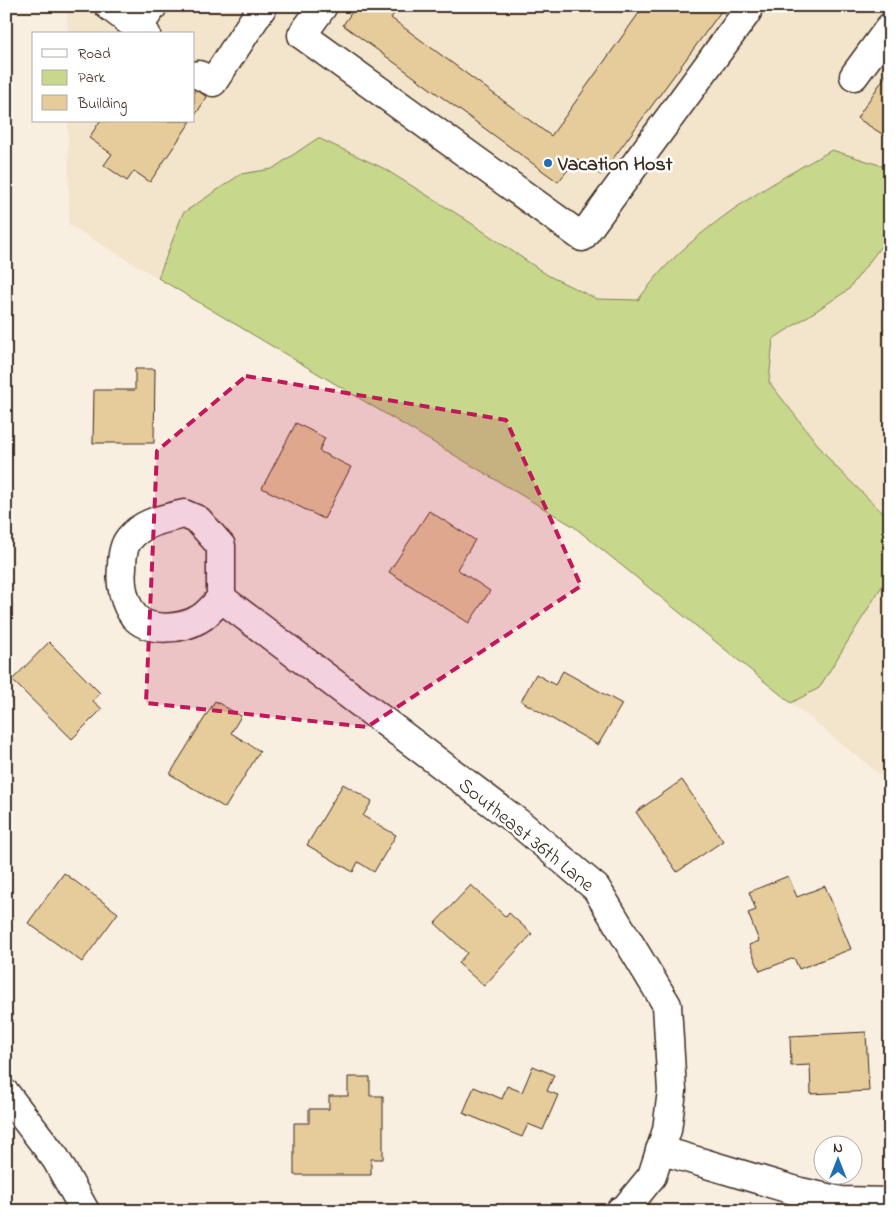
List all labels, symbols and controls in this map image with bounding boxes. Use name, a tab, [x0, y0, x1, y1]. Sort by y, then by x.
legend	[32, 32, 195, 122]
text: Road	[78, 43, 111, 65]
text: Park	[78, 67, 106, 89]
text: Building	[77, 93, 127, 116]
place label: Vacation Host	[557, 151, 673, 180]
marker: Vacation Host	[542, 157, 554, 169]
street label: Southeast 36th Lane	[451, 772, 600, 900]
north arrow	[814, 1134, 864, 1184]
text: N	[833, 1138, 843, 1159]

